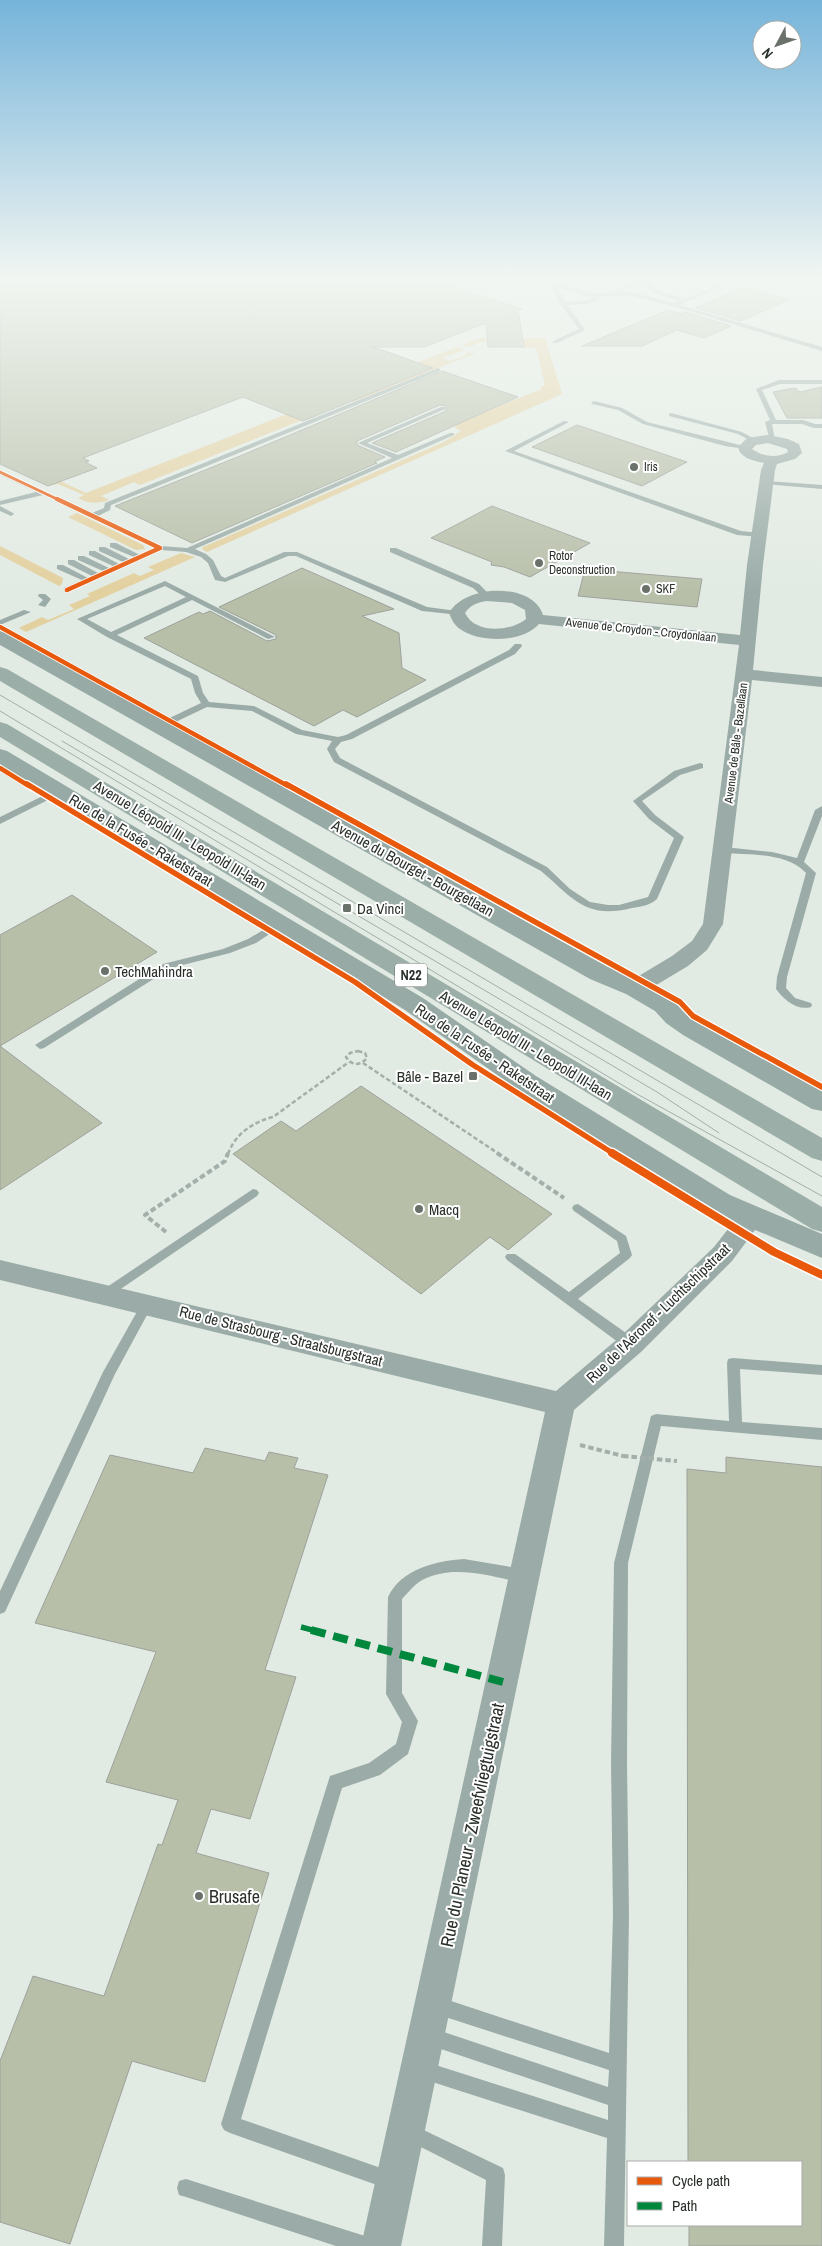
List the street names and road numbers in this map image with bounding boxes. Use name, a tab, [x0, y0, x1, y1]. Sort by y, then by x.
street label: Avenue de Croydon - Croydonlaan	[564, 614, 717, 646]
street label: Avenue de Bâle - Bazellaan	[721, 682, 751, 805]
street label: Avenue Léopold III - Leopold III-laan	[89, 774, 270, 895]
street label: Rue de la Fusée - Raketstraat	[65, 789, 217, 892]
street label: Avenue du Bourget - Bourgetlaan	[327, 814, 498, 921]
road number: N22	[395, 964, 427, 986]
street label: Avenue Léopold III - Leopold III-laan	[435, 984, 616, 1105]
street label: Rue de la Fusée - Raketstraat	[411, 998, 559, 1108]
street label: Rue de l'Aéronef - Luchtschipstraat	[581, 1238, 735, 1387]
street label: Rue de Strasbourg - Straatsburgstraat	[177, 1301, 385, 1372]
street label: Rue du Planeur - Zweefvliegtuigstraat	[434, 1701, 510, 1949]

